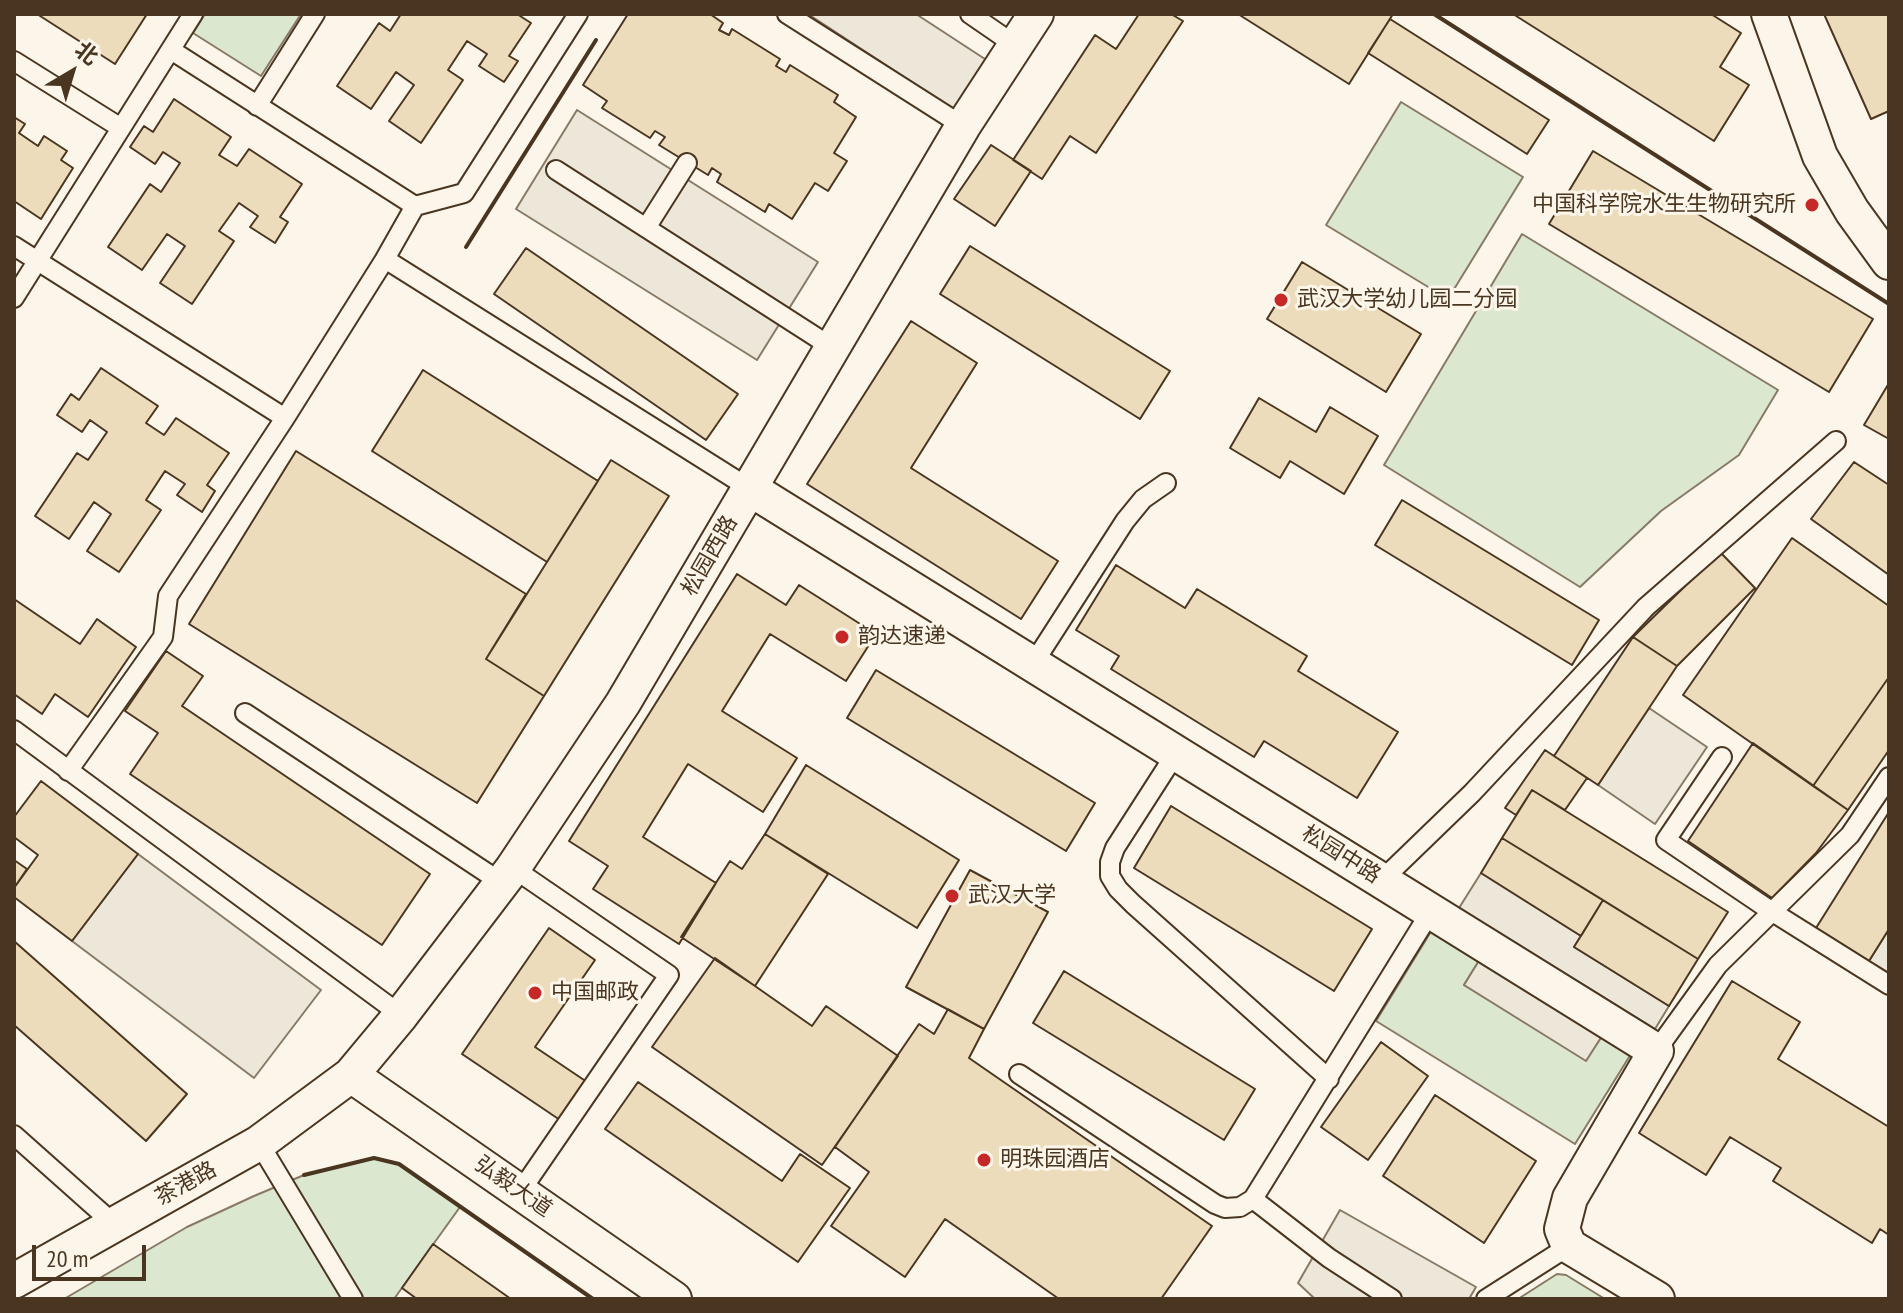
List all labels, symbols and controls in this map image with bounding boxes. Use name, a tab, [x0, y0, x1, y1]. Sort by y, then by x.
north arrow	[32, 32, 112, 112]
text: 北	[69, 35, 104, 71]
place label: 中国科学院水生生物研究所	[1532, 192, 1796, 218]
marker: 中国科学院水生生物研究所	[1803, 196, 1821, 214]
place label: 武汉大学幼儿园二分园	[1297, 287, 1517, 313]
marker: 武汉大学幼儿园二分园	[1272, 291, 1290, 309]
street label: 松园西路	[677, 511, 743, 601]
place label: 韵达速递	[858, 624, 946, 650]
marker: 韵达速递	[833, 628, 851, 646]
street label: 松园中路	[1297, 820, 1385, 890]
place label: 武汉大学	[968, 883, 1056, 909]
marker: 武汉大学	[943, 887, 961, 905]
place label: 中国邮政	[551, 980, 639, 1006]
marker: 中国邮政	[526, 984, 544, 1002]
place label: 明珠园酒店	[1000, 1147, 1110, 1173]
street label: 弘毅大道	[469, 1151, 557, 1223]
marker: 明珠园酒店	[975, 1151, 993, 1169]
street label: 茶港路	[151, 1156, 221, 1212]
scale bar	[36, 1229, 150, 1279]
text: 20 m	[46, 1243, 88, 1274]

